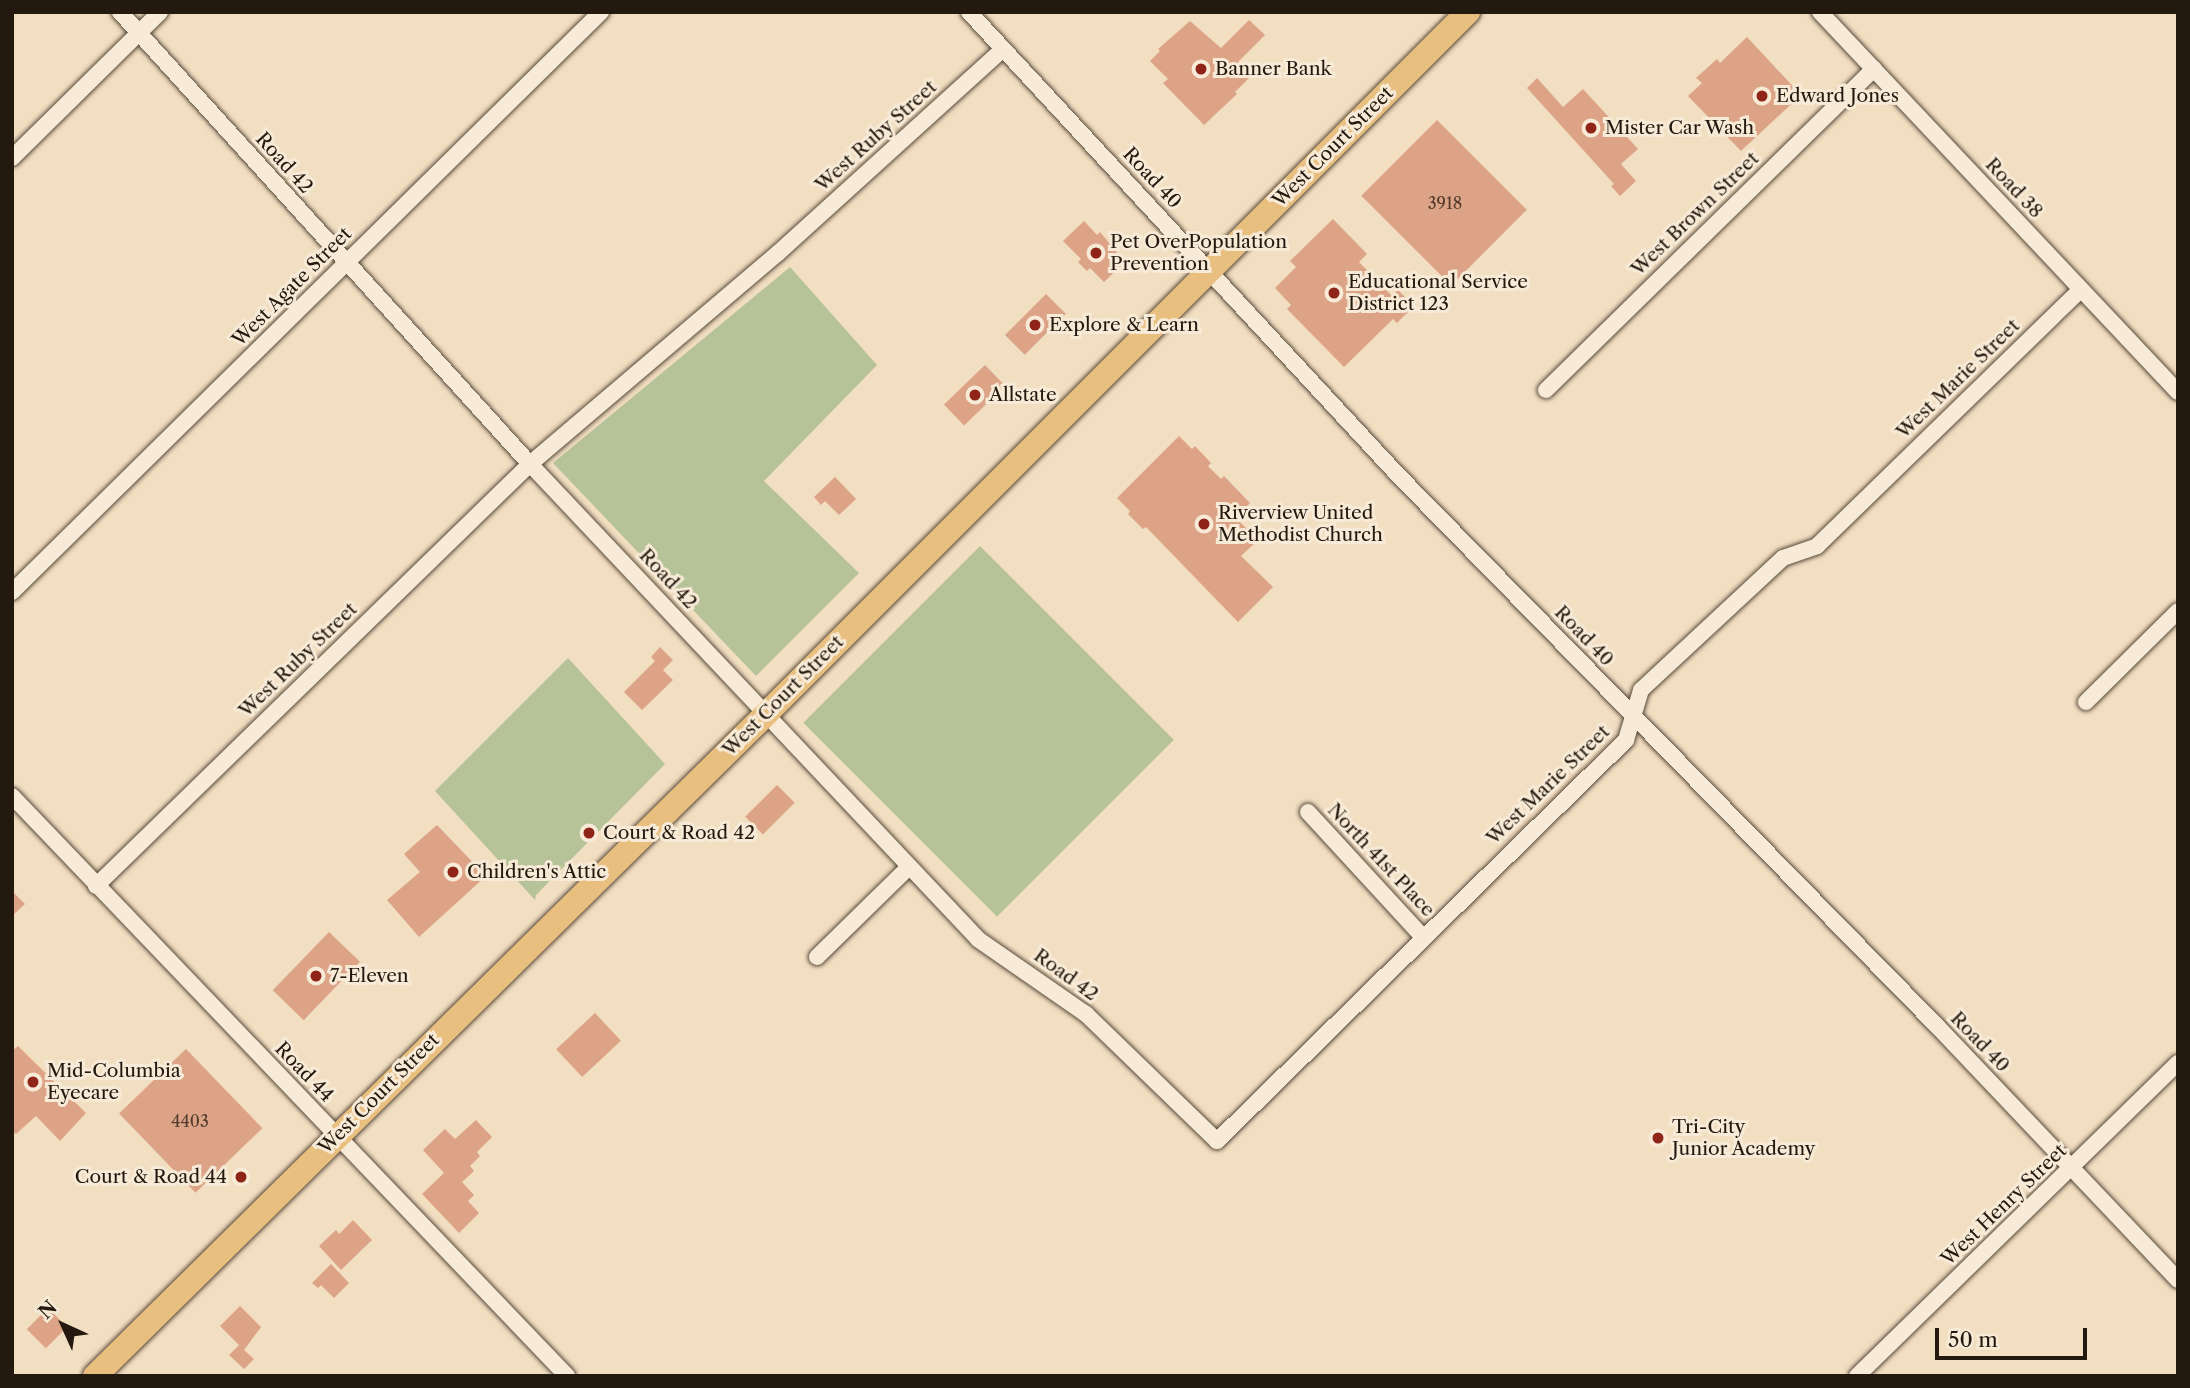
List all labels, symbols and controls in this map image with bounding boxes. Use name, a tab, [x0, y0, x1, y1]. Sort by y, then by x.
place label: Banner Bank	[1215, 58, 1332, 80]
marker: Banner Bank	[1193, 61, 1209, 77]
street label: West Ruby Street	[810, 75, 942, 197]
street label: West Court Street	[1268, 82, 1398, 212]
place label: Edward Jones	[1776, 85, 1899, 107]
marker: Edward Jones	[1754, 88, 1770, 104]
place label: Mister Car Wash	[1605, 117, 1756, 139]
marker: Mister Car Wash	[1583, 120, 1599, 136]
street label: Road 42	[251, 128, 317, 198]
street label: Road 40	[1118, 143, 1186, 213]
street label: West Brown Street	[1627, 147, 1763, 281]
street label: Road 38	[1981, 153, 2047, 223]
house number: 3918	[1428, 193, 1462, 213]
street label: West Agate Street	[227, 222, 357, 352]
place label: Pet OverPopulation Prevention	[1110, 231, 1287, 275]
marker: Pet OverPopulation Prevention	[1088, 245, 1104, 261]
place label: Educational Service District 123	[1348, 271, 1528, 315]
marker: Educational Service District 123	[1326, 285, 1342, 301]
place label: Explore & Learn	[1049, 314, 1199, 336]
street label: West Marie Street	[1892, 314, 2024, 444]
marker: Explore & Learn	[1027, 317, 1043, 333]
place label: Allstate	[989, 384, 1057, 406]
marker: Allstate	[967, 387, 983, 403]
place label: Riverview United Methodist Church	[1218, 502, 1383, 546]
marker: Riverview United Methodist Church	[1196, 516, 1212, 532]
street label: Road 42	[634, 544, 702, 614]
street label: West Ruby Street	[234, 598, 362, 722]
street label: Road 40	[1550, 601, 1618, 671]
street label: West Court Street	[718, 631, 848, 761]
street label: West Marie Street	[1482, 720, 1614, 850]
street label: North 41st Place	[1323, 799, 1439, 921]
place label: Court & Road 42	[603, 822, 755, 844]
marker: Court & Road 42	[581, 825, 597, 841]
place label: Children's Attic	[467, 861, 607, 883]
marker: Children's Attic	[445, 864, 461, 880]
street label: Road 42	[1029, 944, 1103, 1006]
place label: 7-Eleven	[330, 965, 409, 987]
marker: 7-Eleven	[308, 968, 324, 984]
street label: Road 40	[1946, 1007, 2014, 1077]
street label: West Court Street	[314, 1029, 444, 1159]
street label: Road 44	[270, 1037, 338, 1107]
place label: Mid-Columbia Eyecare	[47, 1060, 181, 1104]
marker: Mid-Columbia Eyecare	[25, 1074, 41, 1090]
house number: 4403	[171, 1111, 209, 1131]
place label: Tri-City Junior Academy	[1672, 1116, 1816, 1160]
marker: Tri-City Junior Academy	[1650, 1130, 1666, 1146]
street label: West Henry Street	[1937, 1139, 2071, 1271]
place label: Court & Road 44	[75, 1166, 227, 1188]
marker: Court & Road 44	[233, 1169, 249, 1185]
north arrow	[28, 1290, 98, 1360]
text: N	[34, 1296, 62, 1324]
scale bar	[1938, 1314, 2090, 1358]
text: 50 m	[1948, 1327, 1998, 1352]

